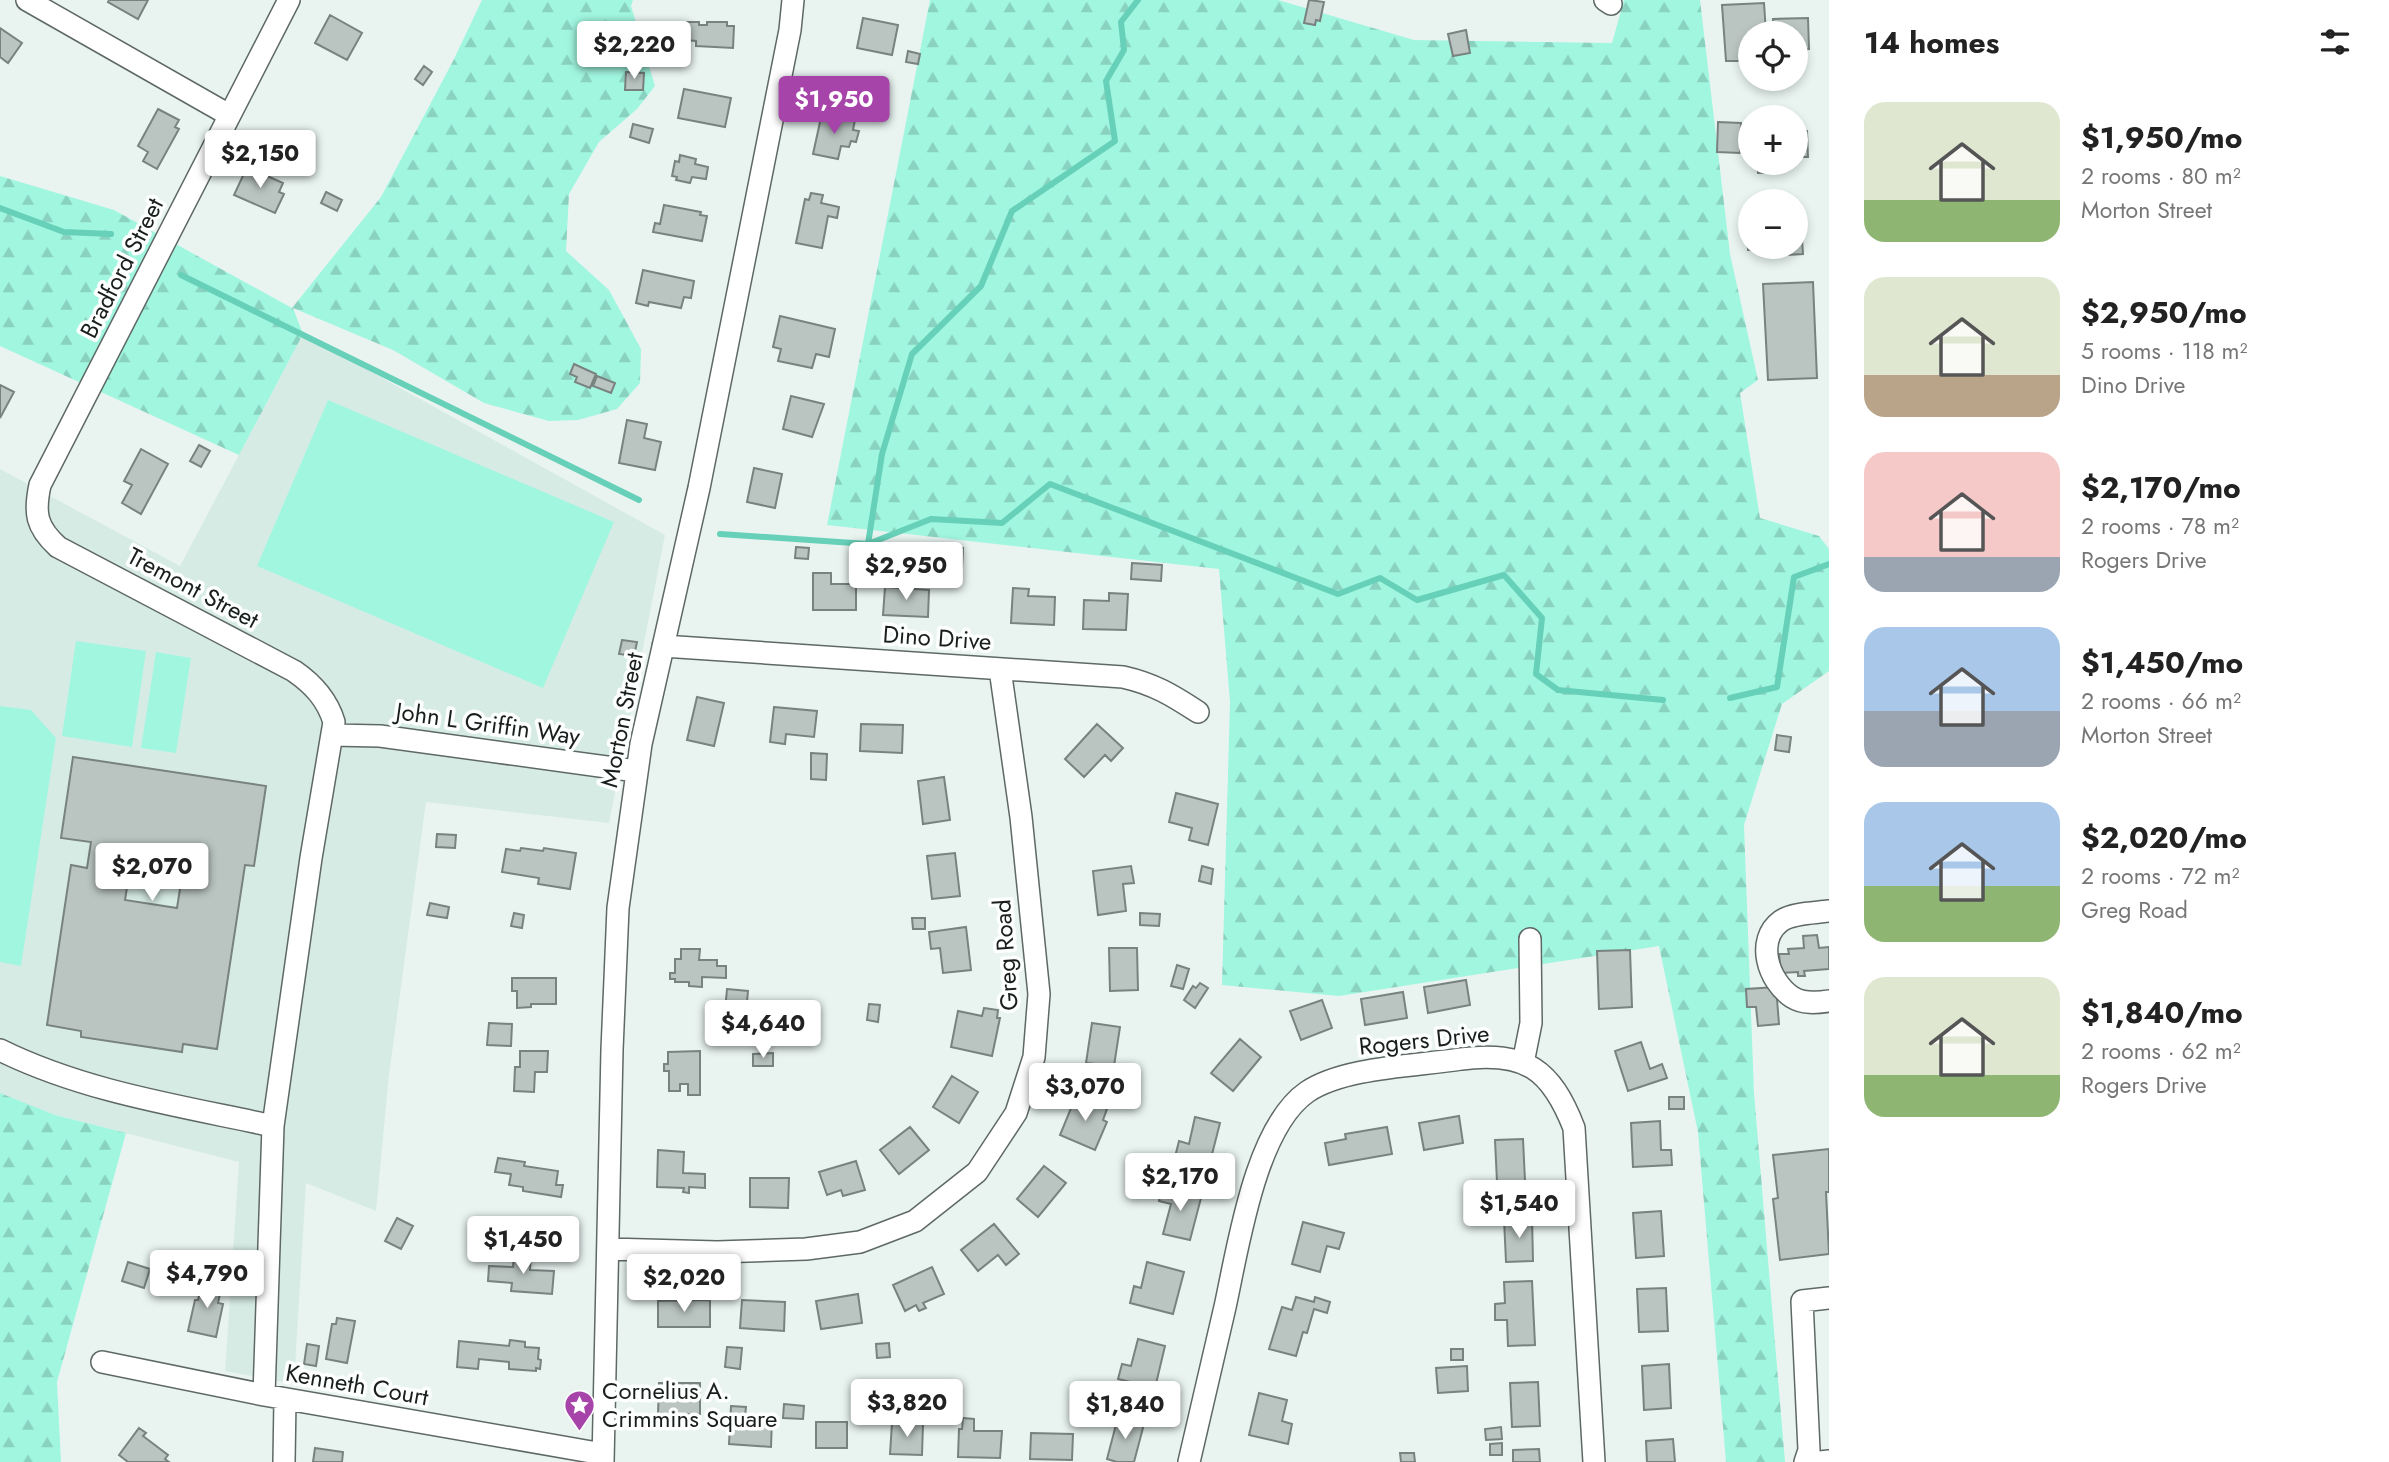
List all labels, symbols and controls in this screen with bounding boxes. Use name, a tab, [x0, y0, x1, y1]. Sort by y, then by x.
map controls	[1738, 21, 1808, 259]
button: locate	[1738, 21, 1808, 91]
text: 14 homes	[1864, 21, 1999, 64]
pin: $2,220	[577, 22, 691, 81]
icon: filters	[2316, 23, 2354, 61]
text: $2,220	[593, 27, 675, 61]
pin: $1,950	[777, 76, 891, 136]
text: $1,950	[795, 82, 873, 116]
button: +	[1738, 105, 1808, 175]
text: $1,950/mo	[2081, 116, 2242, 159]
pin: $2,150	[203, 130, 317, 190]
icon: home	[1920, 130, 2004, 214]
text: $2,150	[221, 136, 299, 170]
text: 2 rooms · 80 m²	[2081, 159, 2241, 193]
button: −	[1738, 189, 1808, 259]
street label: Bradford Street	[71, 191, 172, 344]
text: Morton Street	[2081, 193, 2212, 227]
text: $2,950/mo	[2081, 291, 2247, 334]
icon: home	[1920, 305, 2004, 389]
text: 5 rooms · 118 m²	[2081, 334, 2248, 368]
text: Dino Drive	[2081, 368, 2185, 402]
text: $2,170/mo	[2081, 466, 2241, 509]
icon: home	[1920, 480, 2004, 564]
text: 2 rooms · 78 m²	[2081, 509, 2239, 543]
street label: Tremont Street	[121, 538, 265, 637]
pin: $2,950	[849, 542, 963, 602]
text: Rogers Drive	[2081, 543, 2207, 577]
text: $2,950	[865, 548, 947, 582]
street label: Dino Drive	[882, 616, 993, 659]
text: $1,450/mo	[2081, 641, 2243, 684]
street label: Morton Street	[591, 649, 652, 790]
icon: home	[1920, 655, 2004, 739]
text: 2 rooms · 66 m²	[2081, 684, 2241, 718]
street label: John L Griffin Way	[391, 693, 583, 754]
text: Morton Street	[2081, 718, 2212, 752]
text: $2,020/mo	[2081, 816, 2247, 859]
icon: home	[1920, 830, 2004, 914]
pin: $2,070	[95, 844, 209, 903]
text: $2,070	[111, 849, 193, 883]
text: 2 rooms · 72 m²	[2081, 859, 2240, 893]
text: Greg Road	[2081, 893, 2188, 927]
street label: Greg Road	[984, 898, 1027, 1012]
text: $1,840/mo	[2081, 991, 2243, 1034]
pin: $4,640	[706, 1000, 820, 1060]
icon: home	[1920, 1005, 2004, 1089]
text: $4,640	[721, 1006, 805, 1040]
street label: Rogers Drive	[1357, 1015, 1491, 1064]
text: 2 rooms · 62 m²	[2081, 1034, 2241, 1068]
pin: $3,070	[1028, 1064, 1142, 1123]
text: Rogers Drive	[2081, 1068, 2207, 1102]
text: $3,070	[1045, 1069, 1125, 1103]
pin: $2,170	[1123, 1154, 1237, 1213]
text: $2,170	[1141, 1159, 1219, 1193]
pin: $1,540	[1462, 1180, 1576, 1240]
text: $1,540	[1479, 1186, 1559, 1220]
pin: $1,450	[466, 1216, 580, 1276]
text: $1,450	[483, 1222, 563, 1256]
pin: $4,790	[150, 1250, 264, 1310]
pin: $2,020	[627, 1254, 741, 1314]
text: $4,790	[166, 1256, 248, 1290]
text: $2,020	[643, 1260, 725, 1294]
street label: Kenneth Court	[283, 1355, 431, 1414]
place label: Cornelius A. Crimmins Square	[602, 1373, 777, 1436]
pin: $3,820	[850, 1380, 964, 1439]
pin: $1,840	[1068, 1382, 1182, 1441]
text: $3,820	[867, 1385, 947, 1419]
text: $1,840	[1085, 1387, 1165, 1421]
place icon: Cornelius A. Crimmins Square	[562, 1388, 596, 1432]

